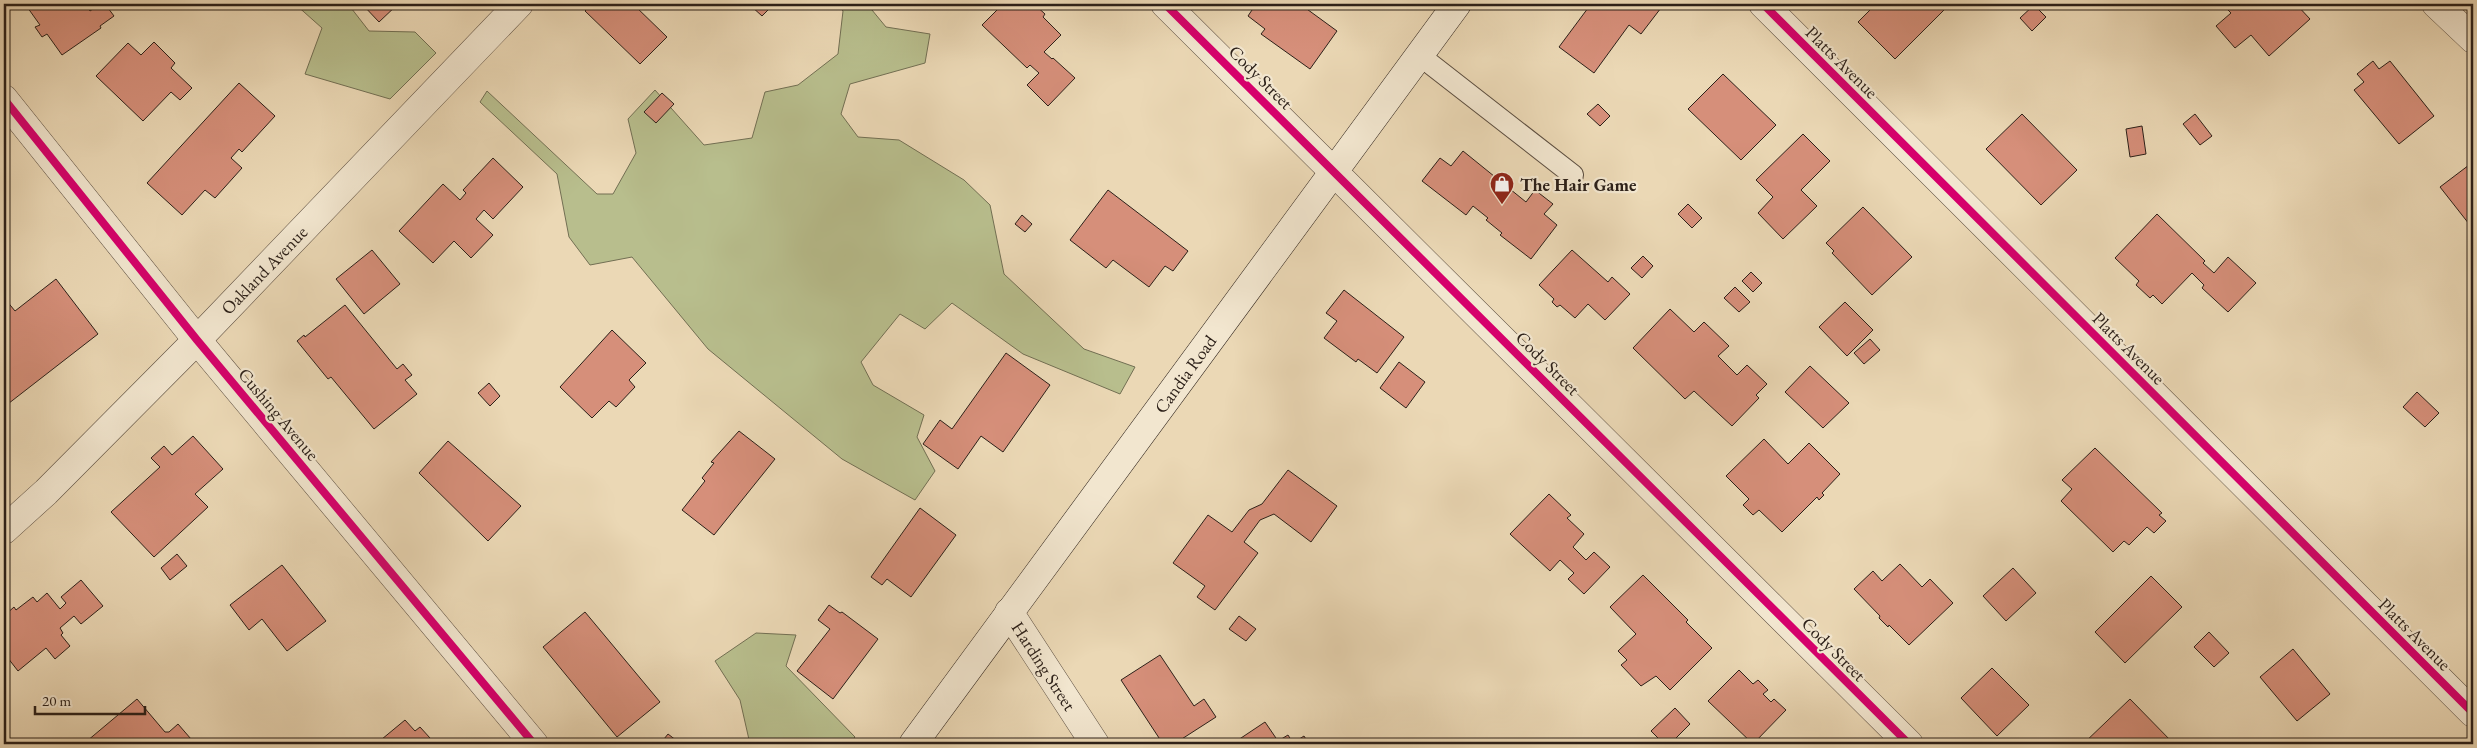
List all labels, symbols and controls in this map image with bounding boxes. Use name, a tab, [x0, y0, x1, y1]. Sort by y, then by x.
street label: Platts Avenue	[1801, 21, 1883, 103]
street label: Cody Street	[1224, 40, 1298, 114]
shop icon: The Hair Game	[1489, 171, 1515, 205]
place label: The Hair Game	[1520, 173, 1637, 196]
street label: Oakland Avenue	[216, 221, 312, 319]
street label: Platts Avenue	[2088, 307, 2170, 389]
street label: Cody Street	[1511, 326, 1585, 400]
street label: Candia Road	[1149, 330, 1222, 418]
street label: Cushing Avenue	[233, 363, 325, 465]
street label: Platts Avenue	[2374, 593, 2456, 675]
street label: Cody Street	[1797, 612, 1871, 686]
street label: Harding Street	[1007, 617, 1082, 715]
scale bar	[35, 683, 145, 715]
text: 20 m	[42, 691, 71, 710]

